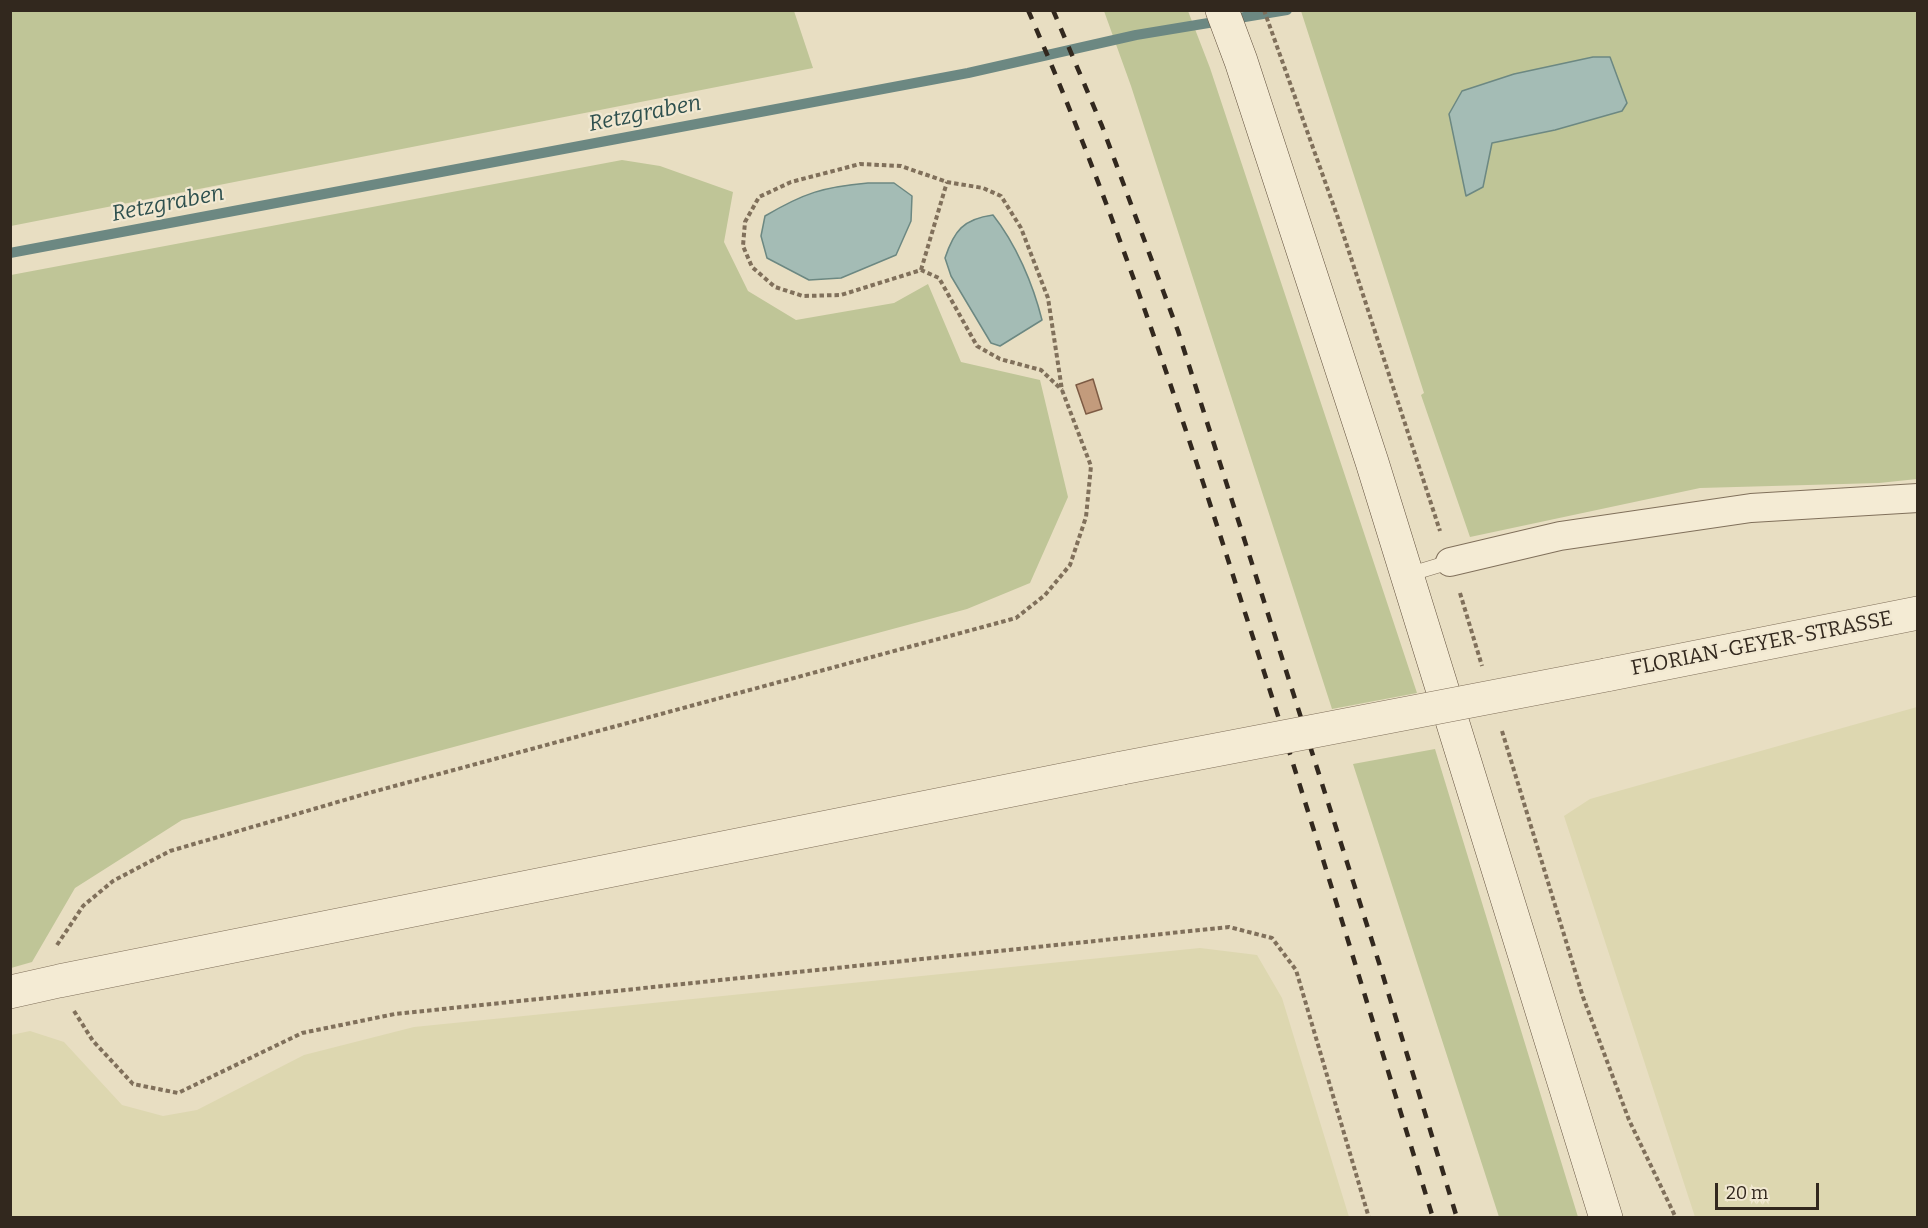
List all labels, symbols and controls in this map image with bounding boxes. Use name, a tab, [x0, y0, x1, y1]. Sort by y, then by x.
water label: Retzgraben	[587, 90, 703, 138]
water label: Retzgraben	[110, 180, 226, 228]
street label: FLORIAN-GEYER-STRASSE	[1629, 606, 1895, 682]
scale bar	[1718, 1171, 1822, 1209]
text: 20 m	[1726, 1182, 1768, 1204]

